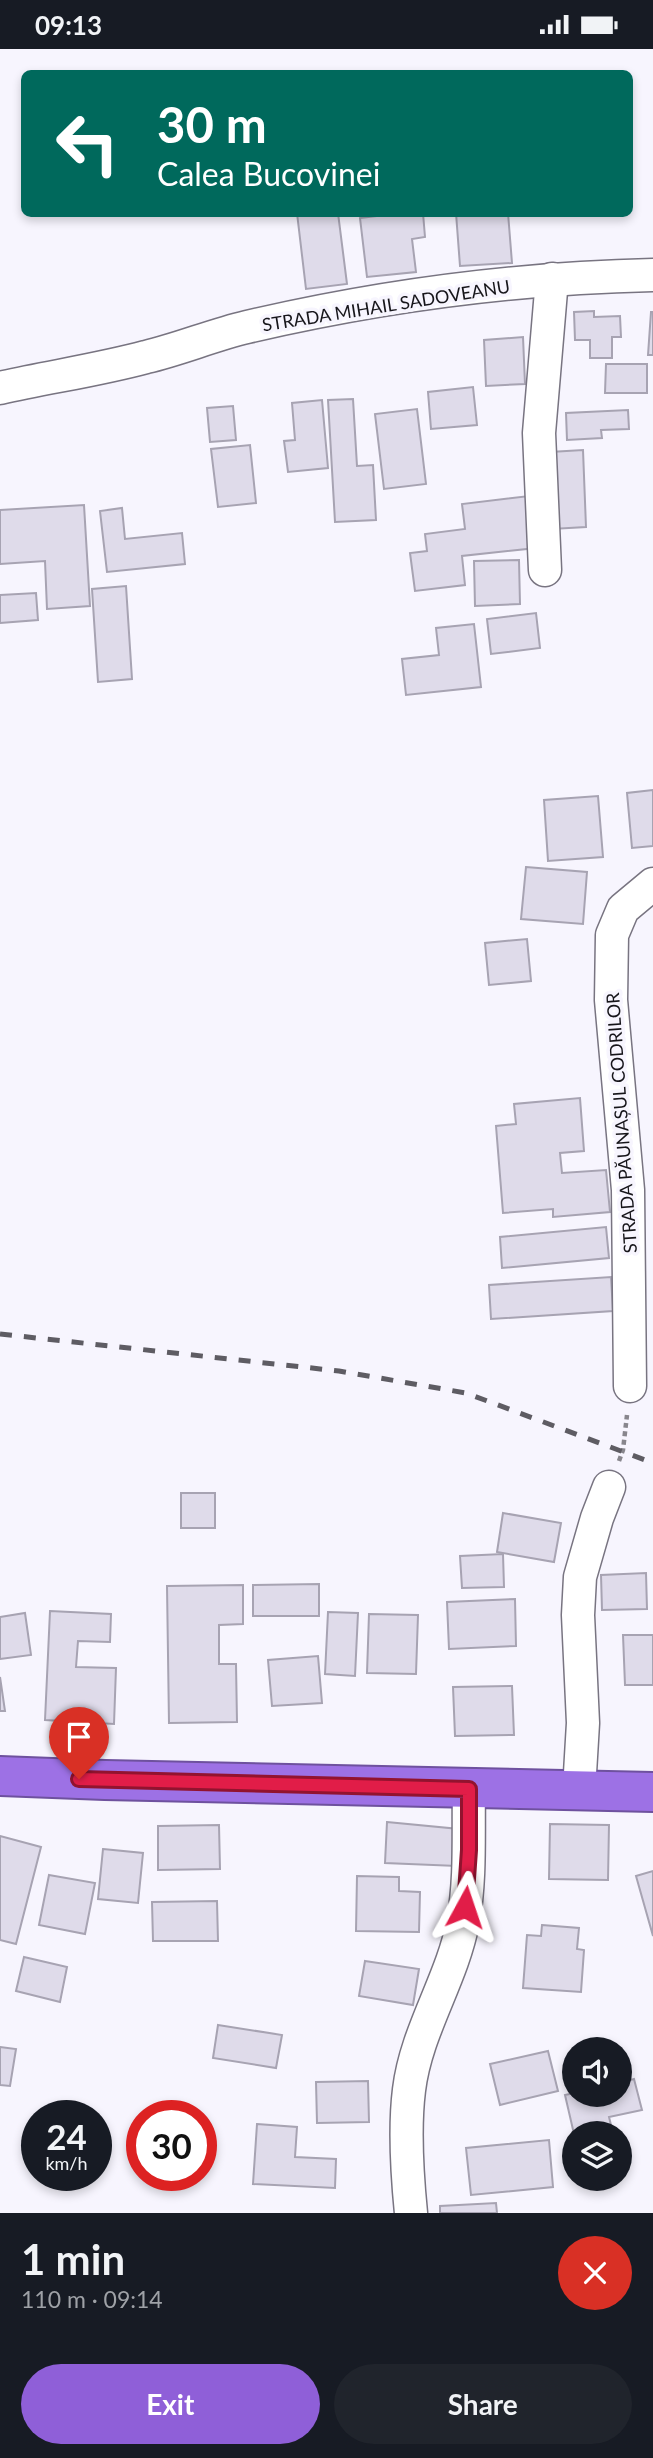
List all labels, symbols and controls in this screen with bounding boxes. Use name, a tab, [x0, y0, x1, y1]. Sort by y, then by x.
text: 09:13	[35, 9, 102, 41]
text: 30 m	[157, 95, 267, 153]
icon: left	[42, 98, 133, 189]
text: Calea Bucovinei	[157, 154, 380, 193]
street label: STRADA MIHAIL SADOVEANU	[261, 275, 511, 335]
street label: STRADA PĂUNAȘUL CODRILOR	[601, 991, 641, 1254]
pin	[49, 1707, 109, 1779]
icon: arrive	[60, 1718, 98, 1756]
position arrow	[428, 1870, 502, 1944]
map controls	[562, 2037, 632, 2191]
button: sound	[562, 2037, 632, 2107]
speed limit sign: 30	[126, 2100, 217, 2191]
text: 24	[46, 2115, 87, 2157]
button: layers	[562, 2121, 632, 2191]
text: km/h	[45, 2152, 88, 2174]
text: 1 min	[21, 2234, 125, 2284]
button: close	[558, 2236, 632, 2310]
text: 110 m · 09:14	[21, 2285, 163, 2313]
button: Exit	[21, 2364, 320, 2444]
button: Share	[334, 2364, 632, 2444]

